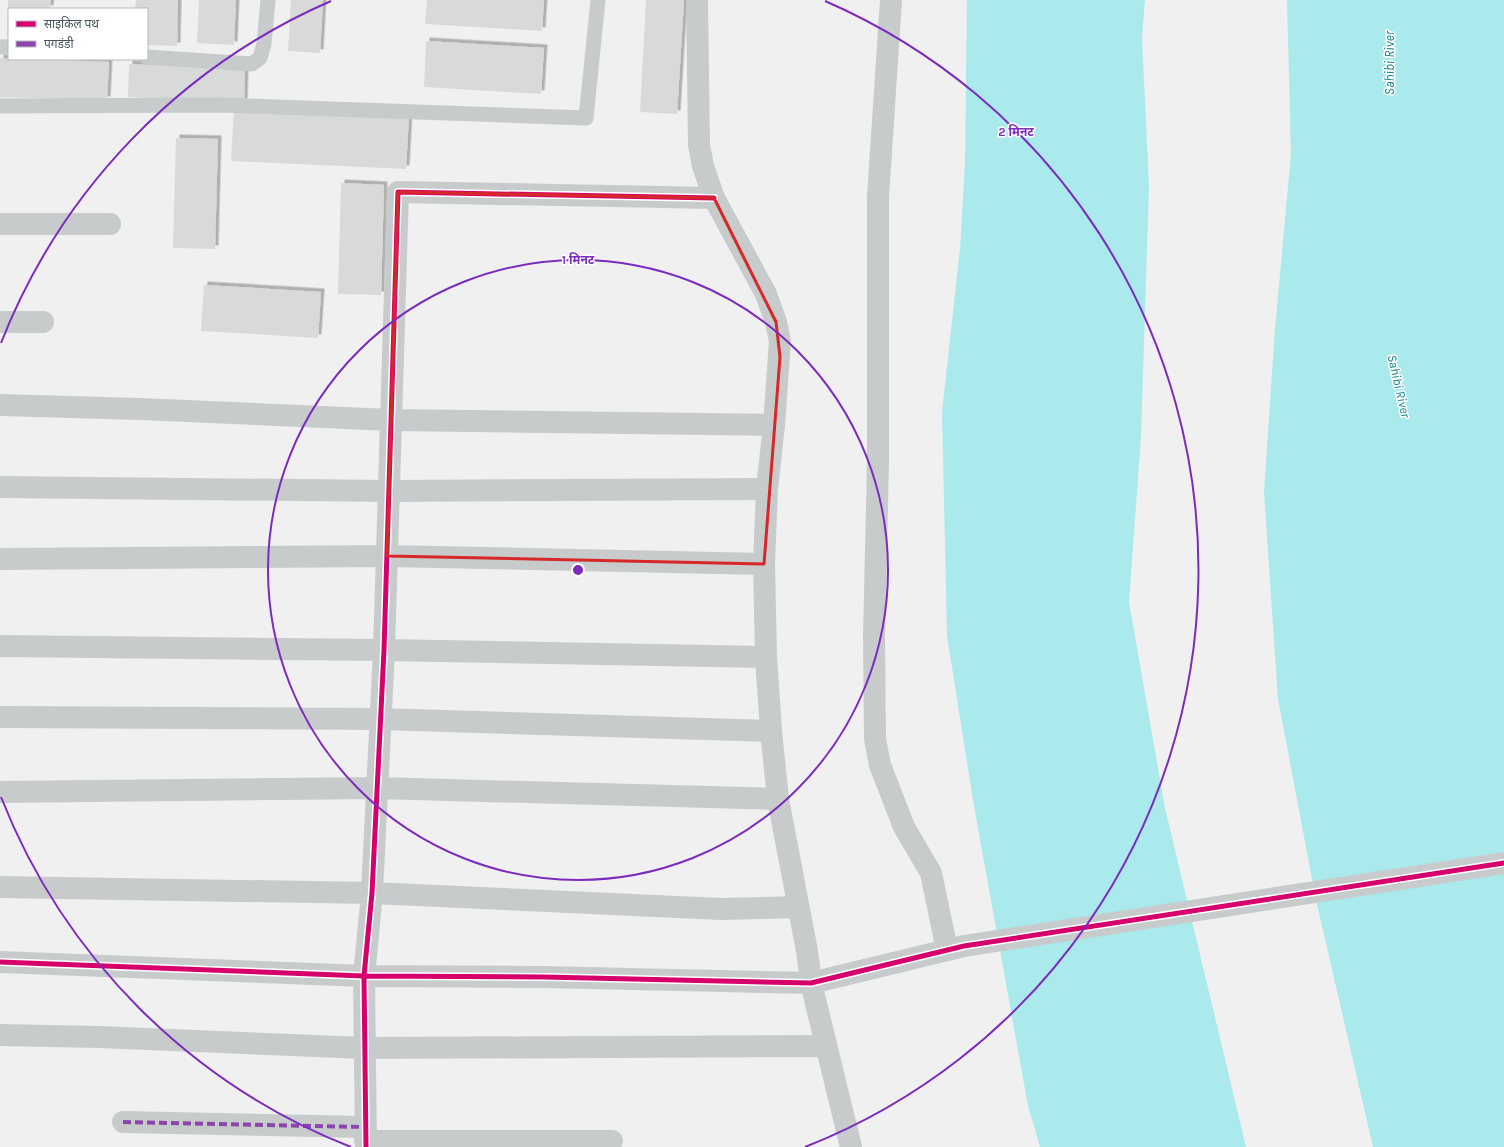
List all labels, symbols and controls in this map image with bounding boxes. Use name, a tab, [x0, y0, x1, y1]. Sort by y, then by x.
legend	[8, 8, 148, 60]
text: साइकिल पथ	[44, 16, 99, 31]
water label: Sahibi River	[1382, 30, 1397, 95]
text: पगडंडी	[44, 36, 74, 51]
text: 2 मिनट	[998, 124, 1034, 139]
text: 1 मिनट	[562, 252, 595, 267]
water label: Sahibi River	[1384, 353, 1414, 420]
centre of rings	[571, 563, 585, 577]

